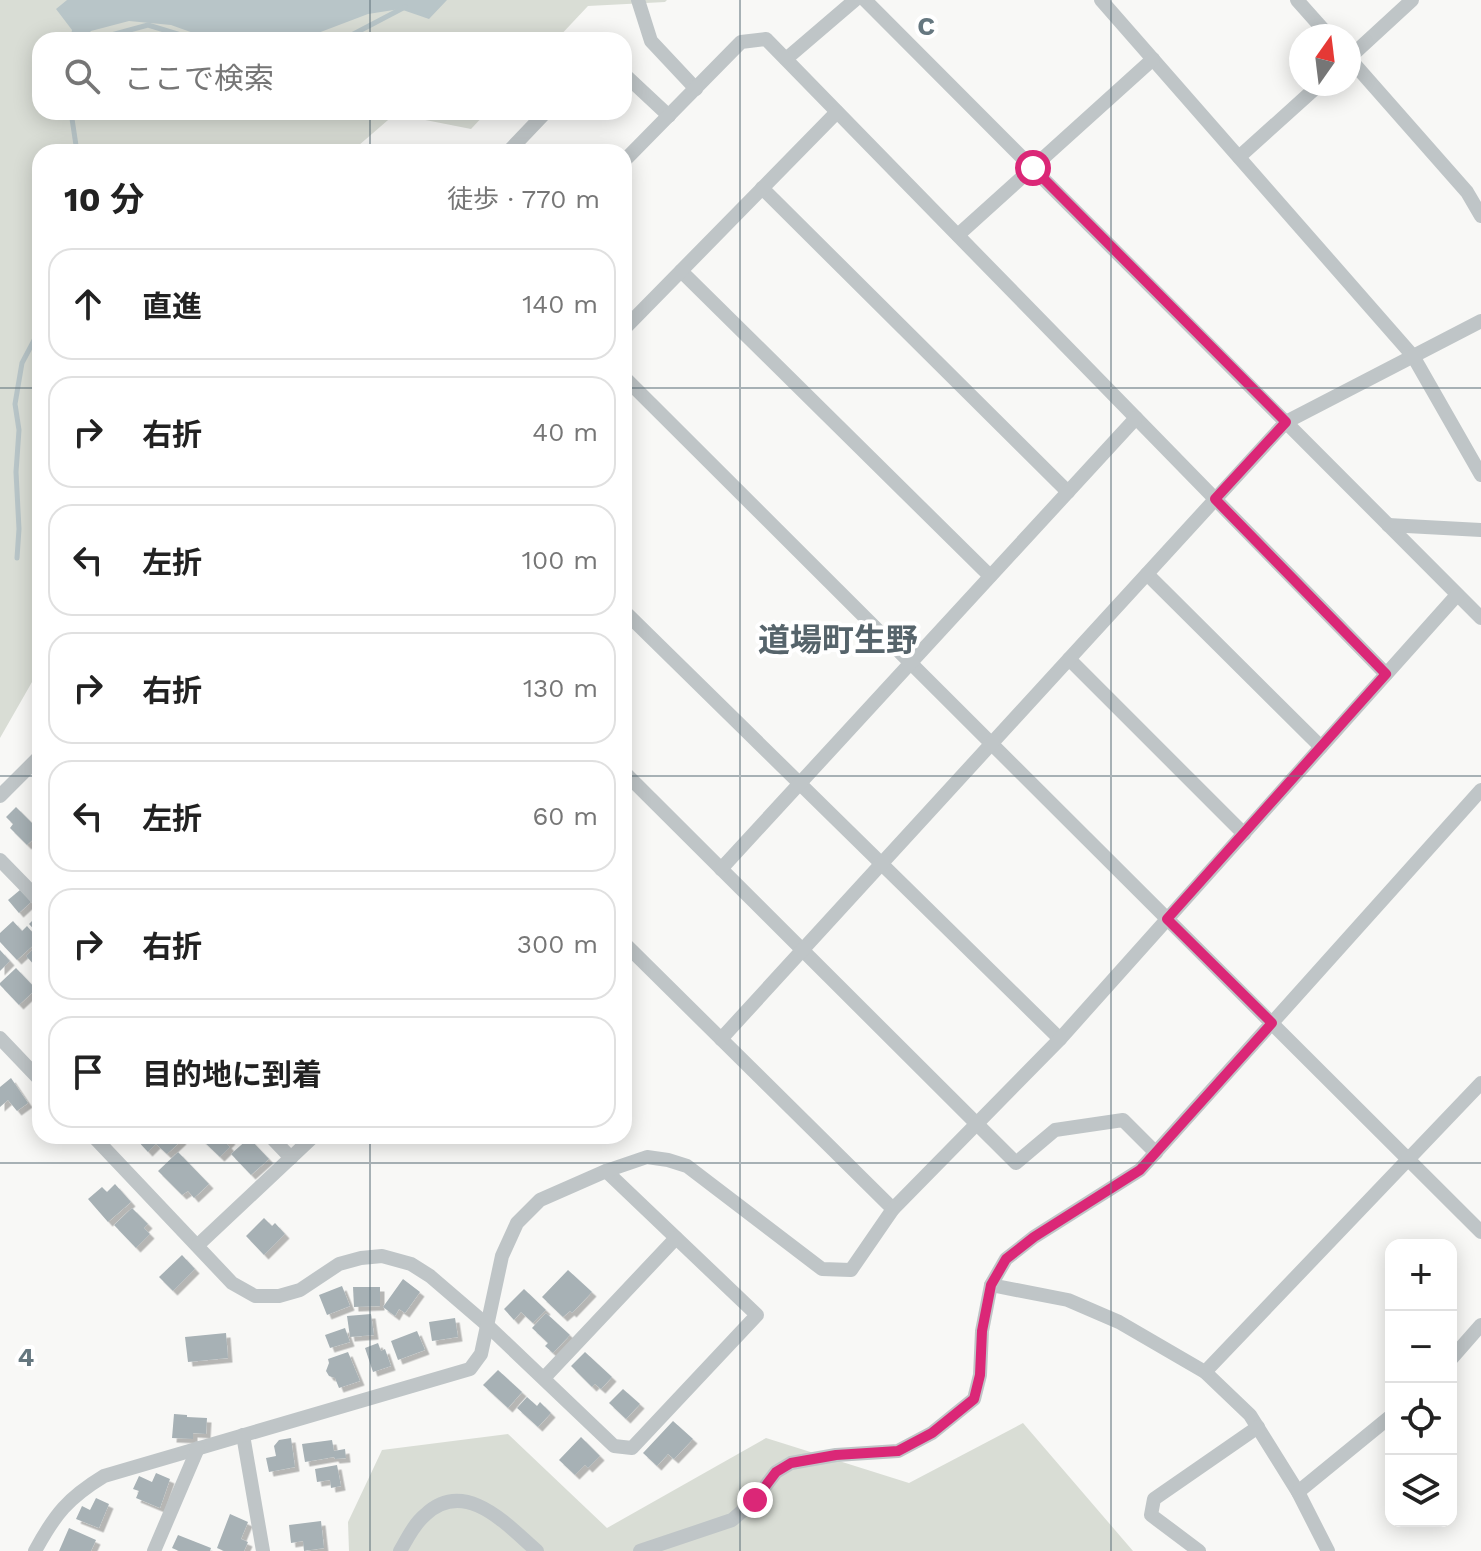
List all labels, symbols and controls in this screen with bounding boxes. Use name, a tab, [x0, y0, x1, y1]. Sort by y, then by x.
text: C	[917, 11, 935, 41]
north arrow	[1289, 24, 1361, 96]
search box	[32, 32, 632, 120]
icon: search	[60, 54, 104, 98]
text: ここで検索	[124, 61, 274, 96]
route start	[1015, 150, 1051, 186]
text: 10 分	[64, 179, 144, 219]
text: 徒歩 · 770 m	[447, 184, 600, 214]
icon: ahead	[66, 282, 110, 326]
text: 直進	[142, 289, 202, 324]
text: 140 m	[522, 289, 598, 319]
icon: right	[66, 410, 110, 454]
text: 右折	[142, 417, 202, 452]
text: 40 m	[532, 417, 598, 447]
icon: left	[66, 538, 110, 582]
text: 左折	[142, 545, 202, 580]
text: 100 m	[522, 545, 598, 575]
district label: 道場町生野	[758, 621, 918, 659]
icon: right	[66, 666, 110, 710]
text: 右折	[142, 673, 202, 708]
text: 130 m	[523, 673, 598, 703]
icon: left	[66, 794, 110, 838]
text: 左折	[142, 801, 202, 836]
text: 60 m	[532, 801, 598, 831]
icon: right	[66, 922, 110, 966]
text: 右折	[142, 929, 202, 964]
text: 300 m	[517, 929, 598, 959]
icon: arrive	[66, 1050, 110, 1094]
text: 目的地に到着	[142, 1057, 322, 1092]
map controls	[1385, 1239, 1457, 1527]
button: +	[1385, 1239, 1457, 1311]
button: −	[1385, 1311, 1457, 1383]
text: 4	[18, 1342, 35, 1372]
button: locate	[1385, 1383, 1457, 1455]
button: layers	[1385, 1455, 1457, 1527]
route end	[737, 1482, 773, 1518]

